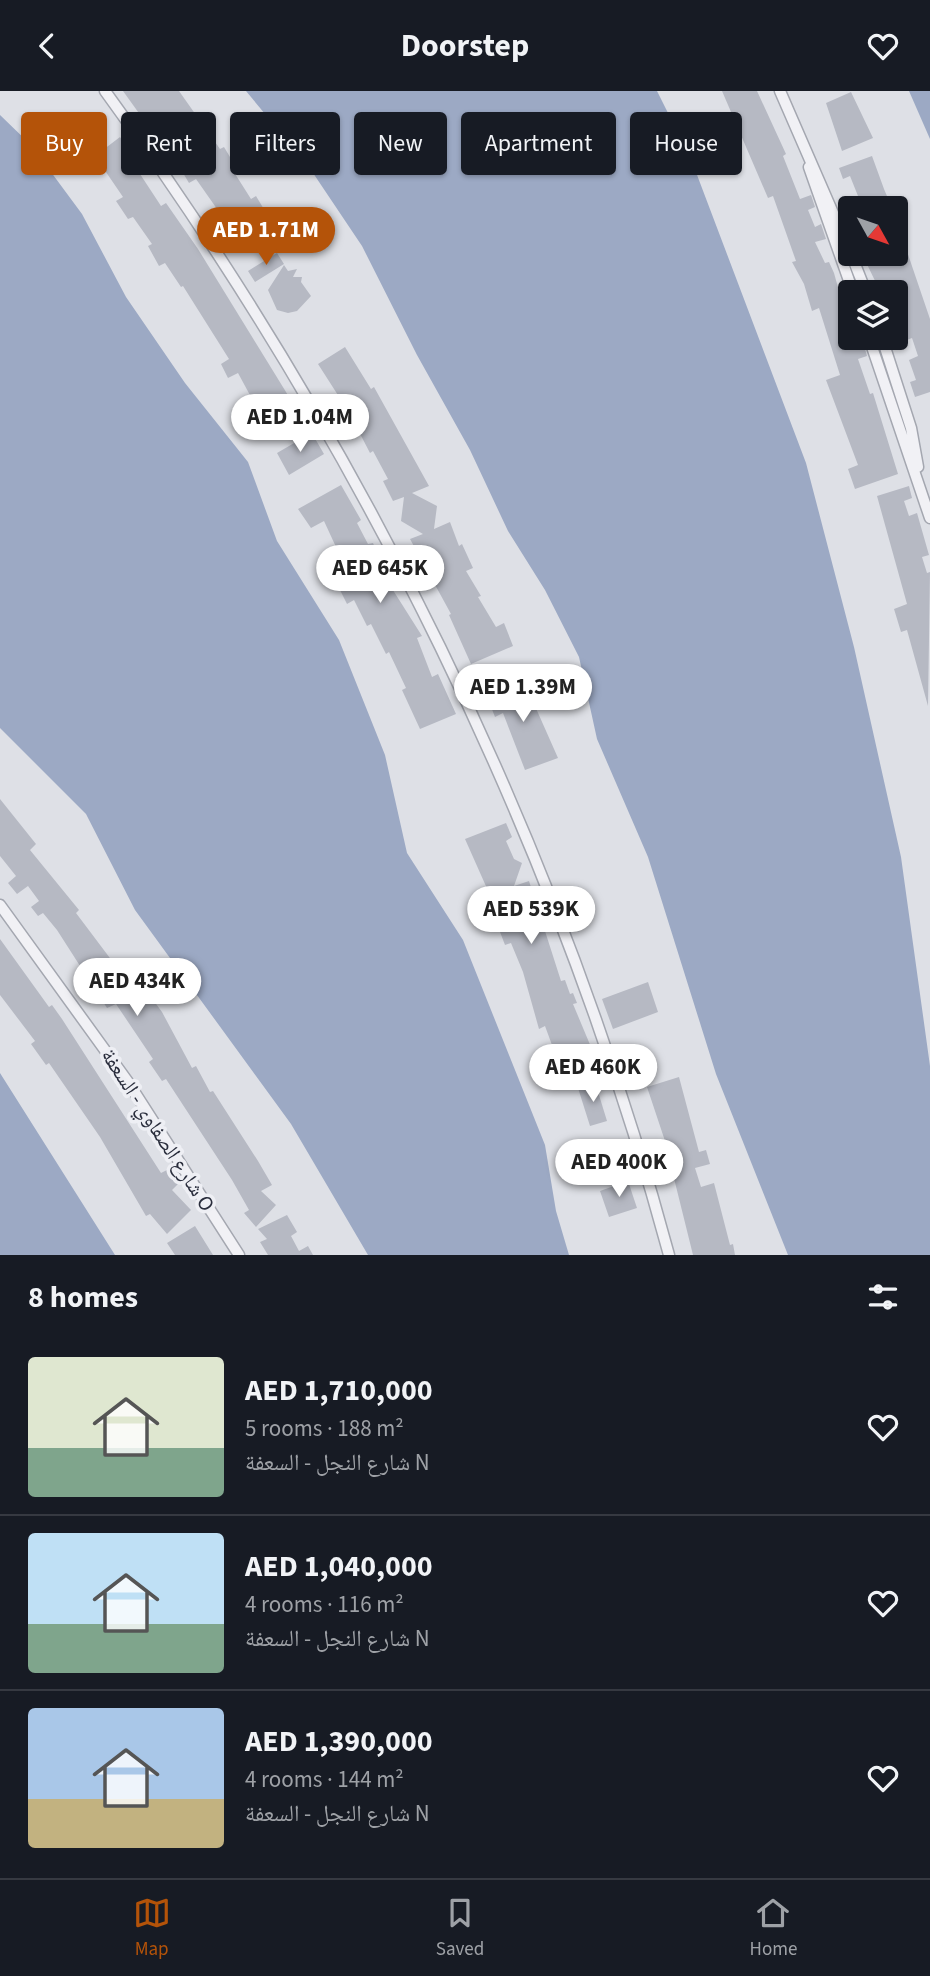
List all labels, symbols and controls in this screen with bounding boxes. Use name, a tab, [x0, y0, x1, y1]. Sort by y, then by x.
text: Doorstep	[401, 23, 529, 69]
icon: back	[28, 27, 66, 65]
icon: heart	[864, 27, 902, 65]
chip: Buy	[21, 112, 107, 175]
chip: Rent	[121, 112, 216, 175]
chip: Filters	[230, 112, 340, 175]
chip: New	[354, 112, 447, 175]
chip: Apartment	[461, 112, 616, 175]
chip: House	[630, 112, 742, 175]
north arrow	[838, 196, 908, 266]
map controls	[838, 196, 908, 350]
pin: AED 1.71M	[186, 207, 346, 267]
text: AED 1.71M	[213, 213, 319, 246]
button: layers	[838, 280, 908, 350]
pin: AED 1.04M	[220, 395, 380, 454]
text: AED 1.04M	[247, 400, 353, 433]
pin: AED 645K	[308, 545, 452, 605]
text: AED 645K	[332, 551, 428, 584]
pin: AED 1.39M	[443, 665, 603, 724]
text: AED 1.39M	[470, 670, 576, 703]
pin: AED 539K	[459, 887, 603, 946]
text: AED 539K	[483, 892, 579, 925]
pin: AED 434K	[65, 958, 209, 1018]
text: AED 434K	[89, 964, 185, 997]
street label: شارع الصفاوي - السعفة O	[93, 1043, 222, 1218]
pin: AED 460K	[521, 1045, 665, 1104]
text: AED 460K	[545, 1050, 641, 1083]
pin: AED 400K	[547, 1139, 691, 1199]
text: AED 400K	[571, 1145, 667, 1178]
text: 8 homes	[28, 1276, 138, 1319]
icon: filters	[864, 1278, 902, 1316]
text: AED 1,710,000	[245, 1369, 433, 1412]
icon: home	[84, 1385, 168, 1469]
icon: heart	[864, 1408, 902, 1446]
text: 5 rooms · 188 m²	[245, 1412, 404, 1445]
text: شارع النجل - السعفة N	[245, 1446, 430, 1479]
text: AED 1,040,000	[245, 1545, 433, 1588]
icon: home	[84, 1561, 168, 1645]
icon: heart	[864, 1584, 902, 1622]
text: 4 rooms · 116 m²	[245, 1588, 404, 1621]
text: شارع النجل - السعفة N	[245, 1622, 430, 1655]
text: AED 1,390,000	[245, 1720, 433, 1763]
icon: home	[84, 1736, 168, 1820]
icon: heart	[864, 1759, 902, 1797]
text: 4 rooms · 144 m²	[245, 1763, 404, 1796]
text: شارع النجل - السعفة N	[245, 1797, 430, 1830]
tab: Map	[133, 1894, 171, 1963]
tab: Saved	[436, 1894, 484, 1963]
tab: Home	[750, 1894, 797, 1963]

